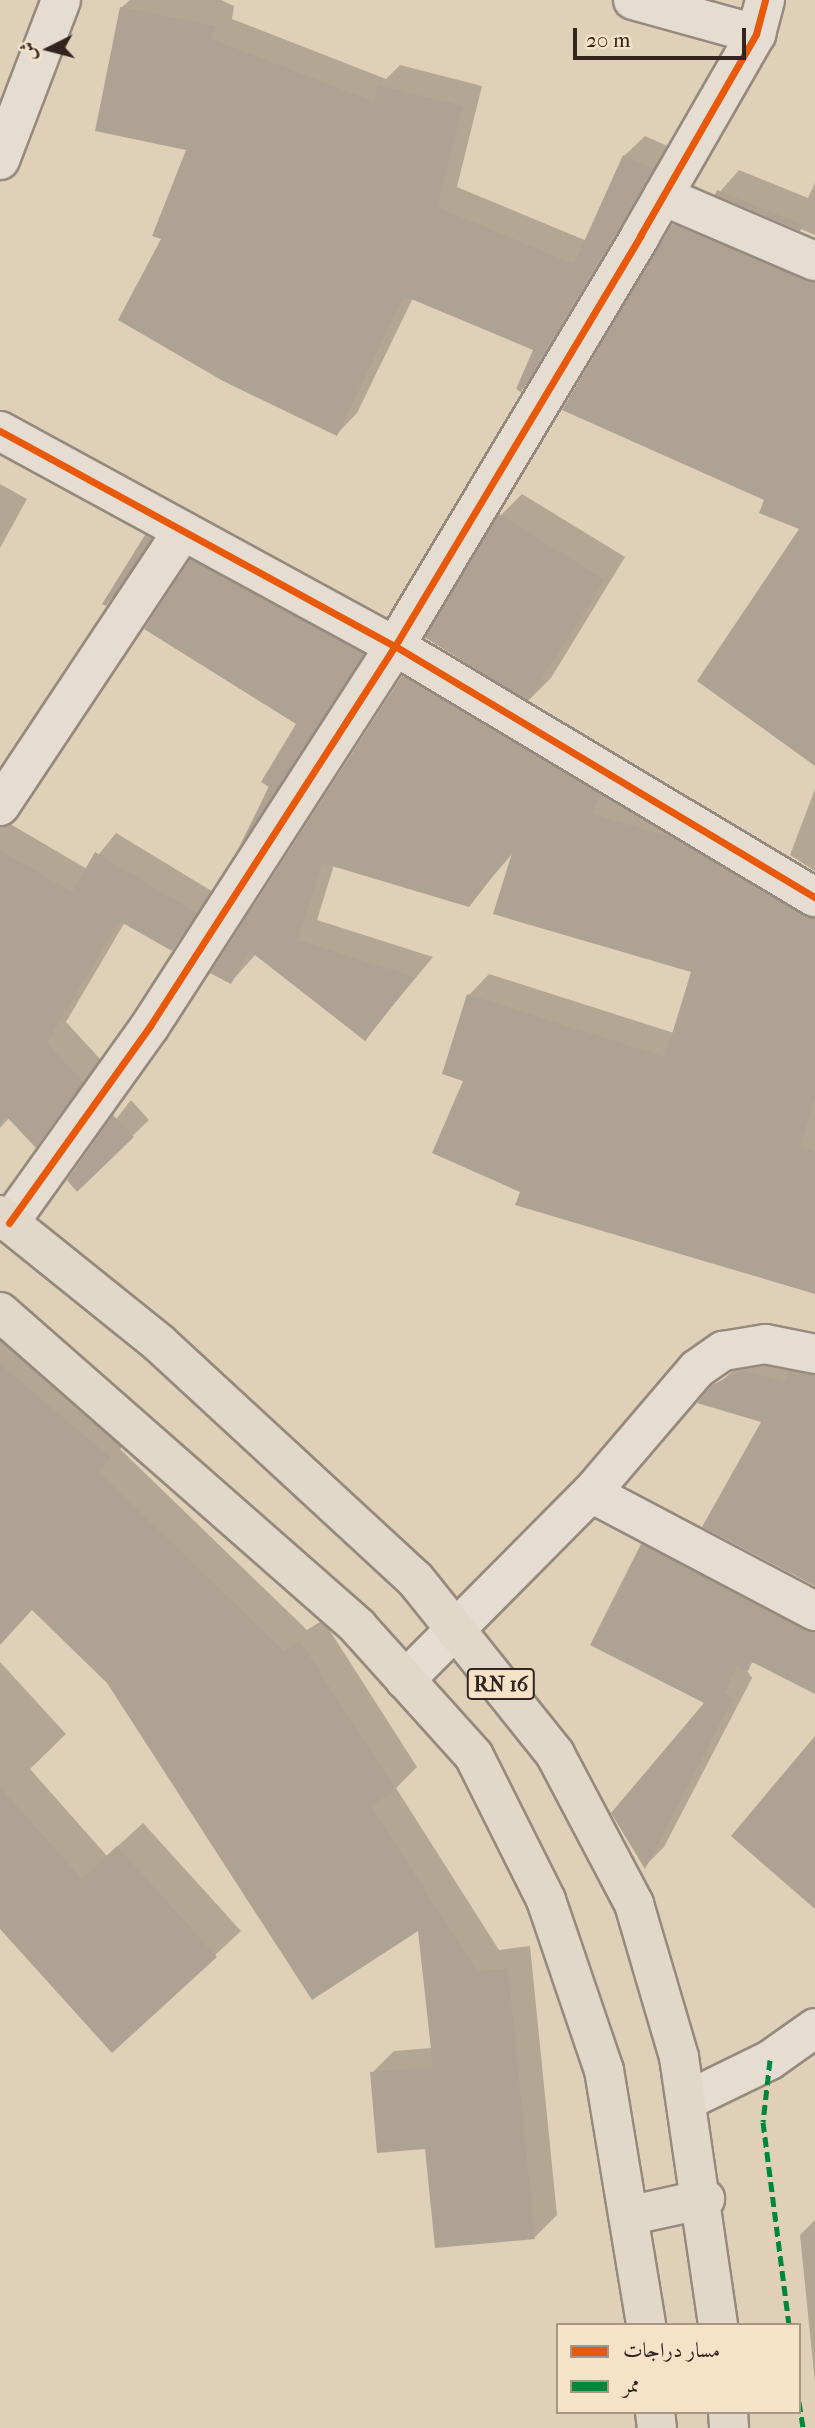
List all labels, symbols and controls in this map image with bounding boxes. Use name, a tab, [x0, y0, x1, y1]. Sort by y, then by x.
north arrow	[14, 14, 84, 84]
scale bar	[577, 14, 750, 58]
text: 20 m	[586, 28, 630, 52]
text: ش	[16, 41, 40, 62]
road number: RN 16	[466, 1666, 536, 1702]
legend	[556, 2323, 801, 2414]
text: مسار دراجات	[623, 2338, 720, 2362]
text: ممر	[623, 2373, 640, 2397]

